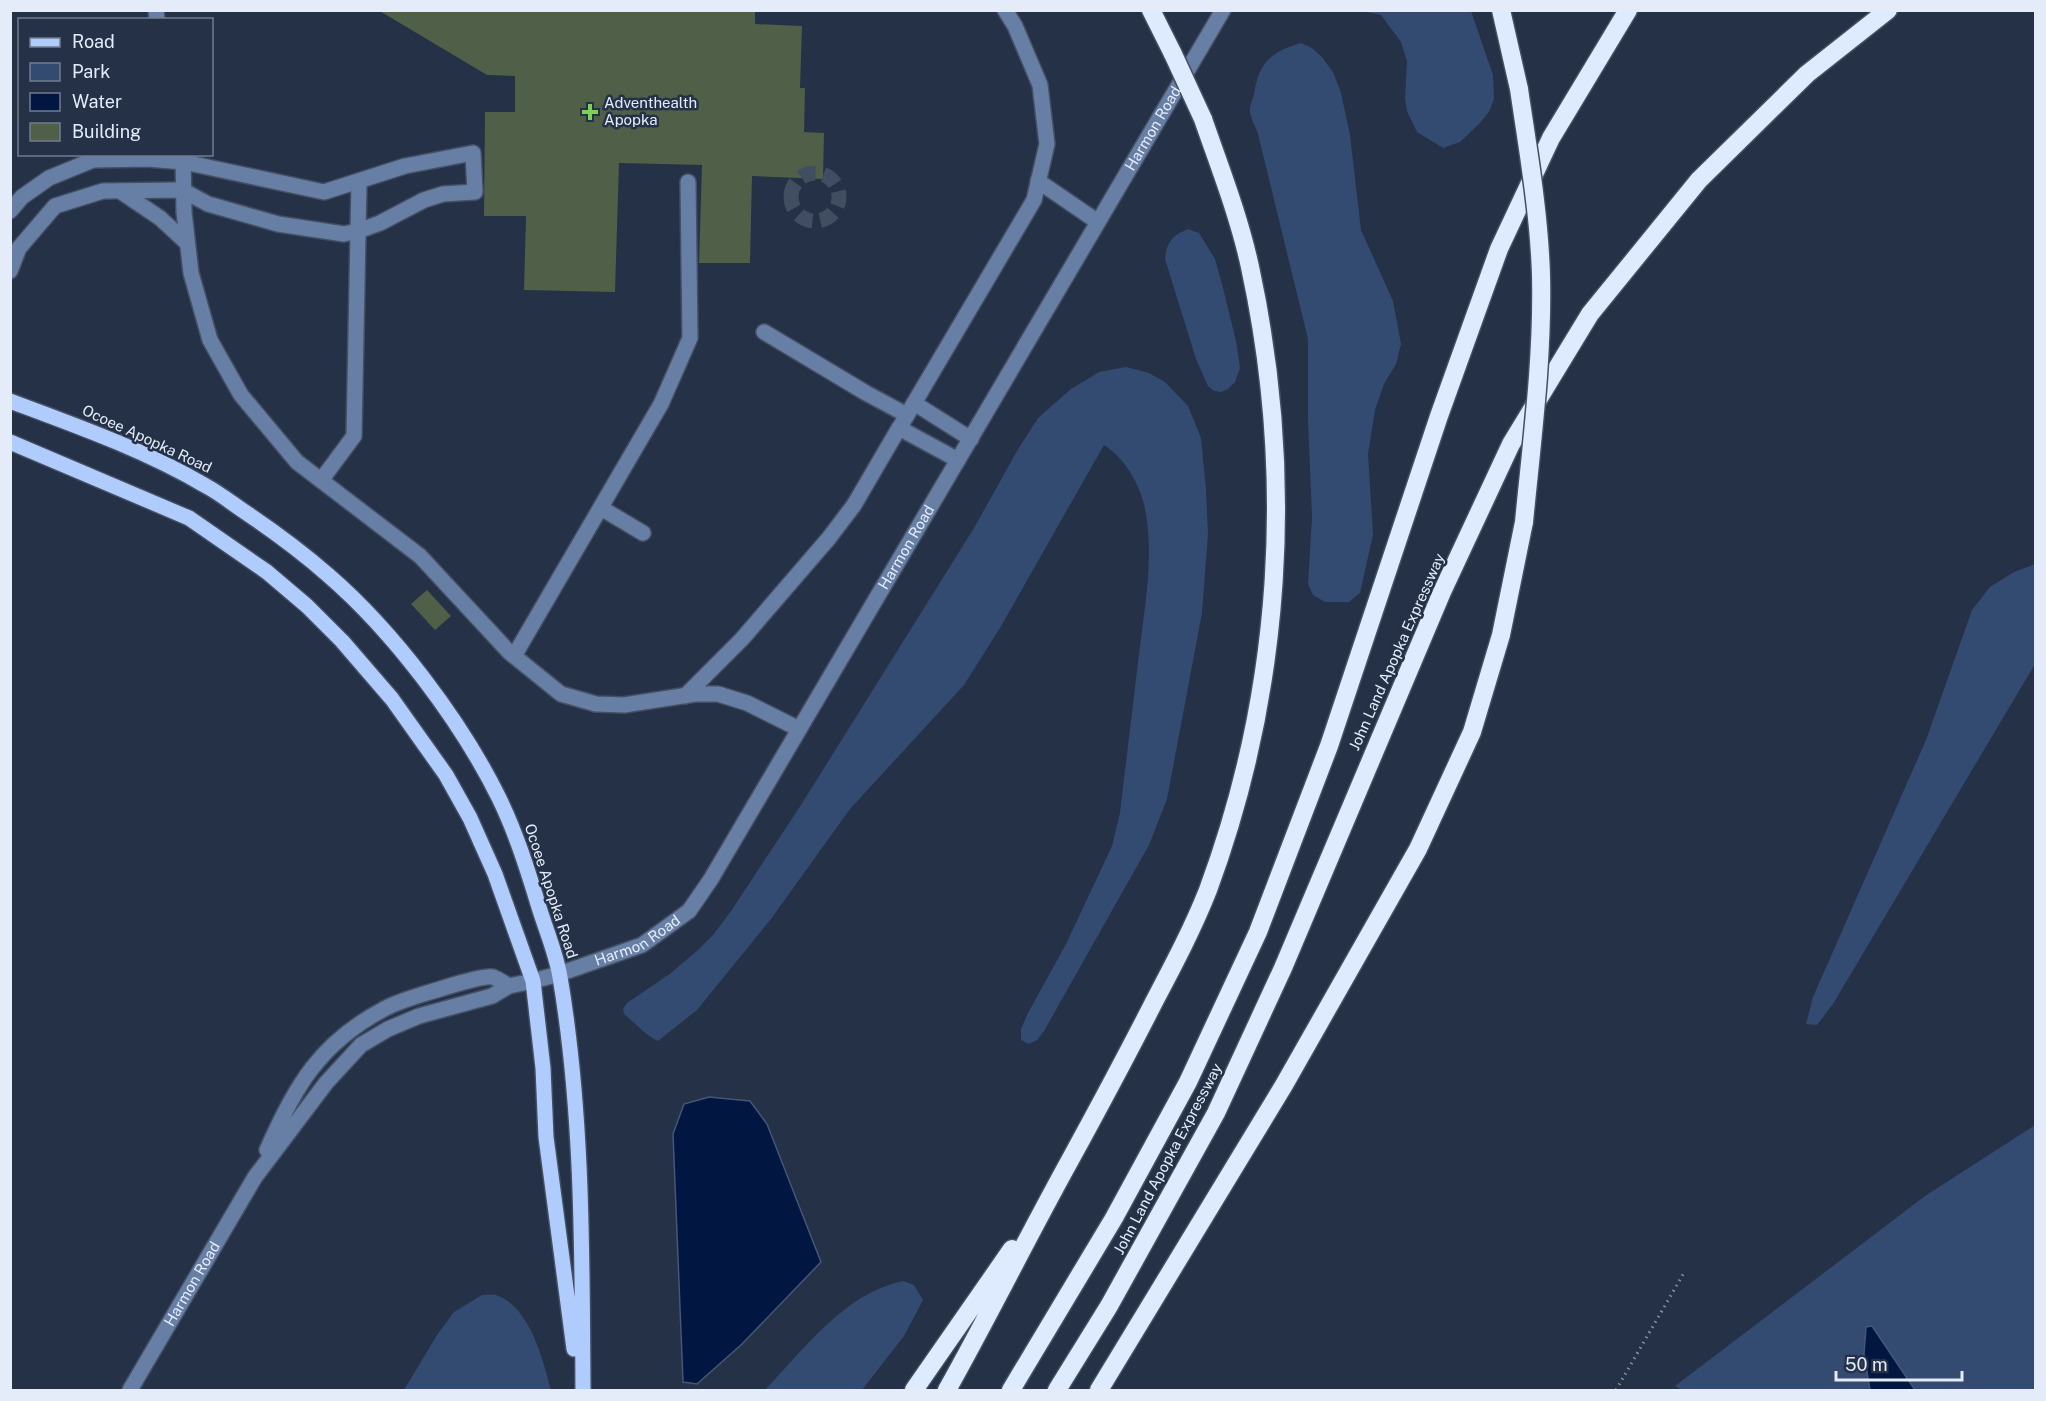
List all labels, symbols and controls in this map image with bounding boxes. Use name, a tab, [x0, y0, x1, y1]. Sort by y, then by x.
legend	[18, 18, 213, 156]
text: Road	[72, 31, 115, 52]
text: Park	[72, 61, 110, 82]
street label: Harmon Road	[1121, 83, 1184, 174]
text: Water	[72, 91, 122, 112]
place label: Adventhealth Apopka	[604, 94, 697, 128]
marker: Adventhealth Apopka	[581, 103, 599, 121]
text: Building	[72, 121, 141, 142]
street label: Ocoee Apopka Road	[80, 401, 215, 476]
street label: Harmon Road	[875, 502, 937, 592]
street label: John Land Apopka Expressway	[1345, 551, 1448, 753]
street label: Ocoee Apopka Road	[522, 821, 581, 960]
street label: Harmon Road	[592, 911, 683, 969]
street label: John Land Apopka Expressway	[1110, 1060, 1225, 1257]
street label: Harmon Road	[160, 1238, 223, 1329]
scale bar	[1836, 1344, 1962, 1382]
text: 50 m	[1845, 1354, 1888, 1375]

